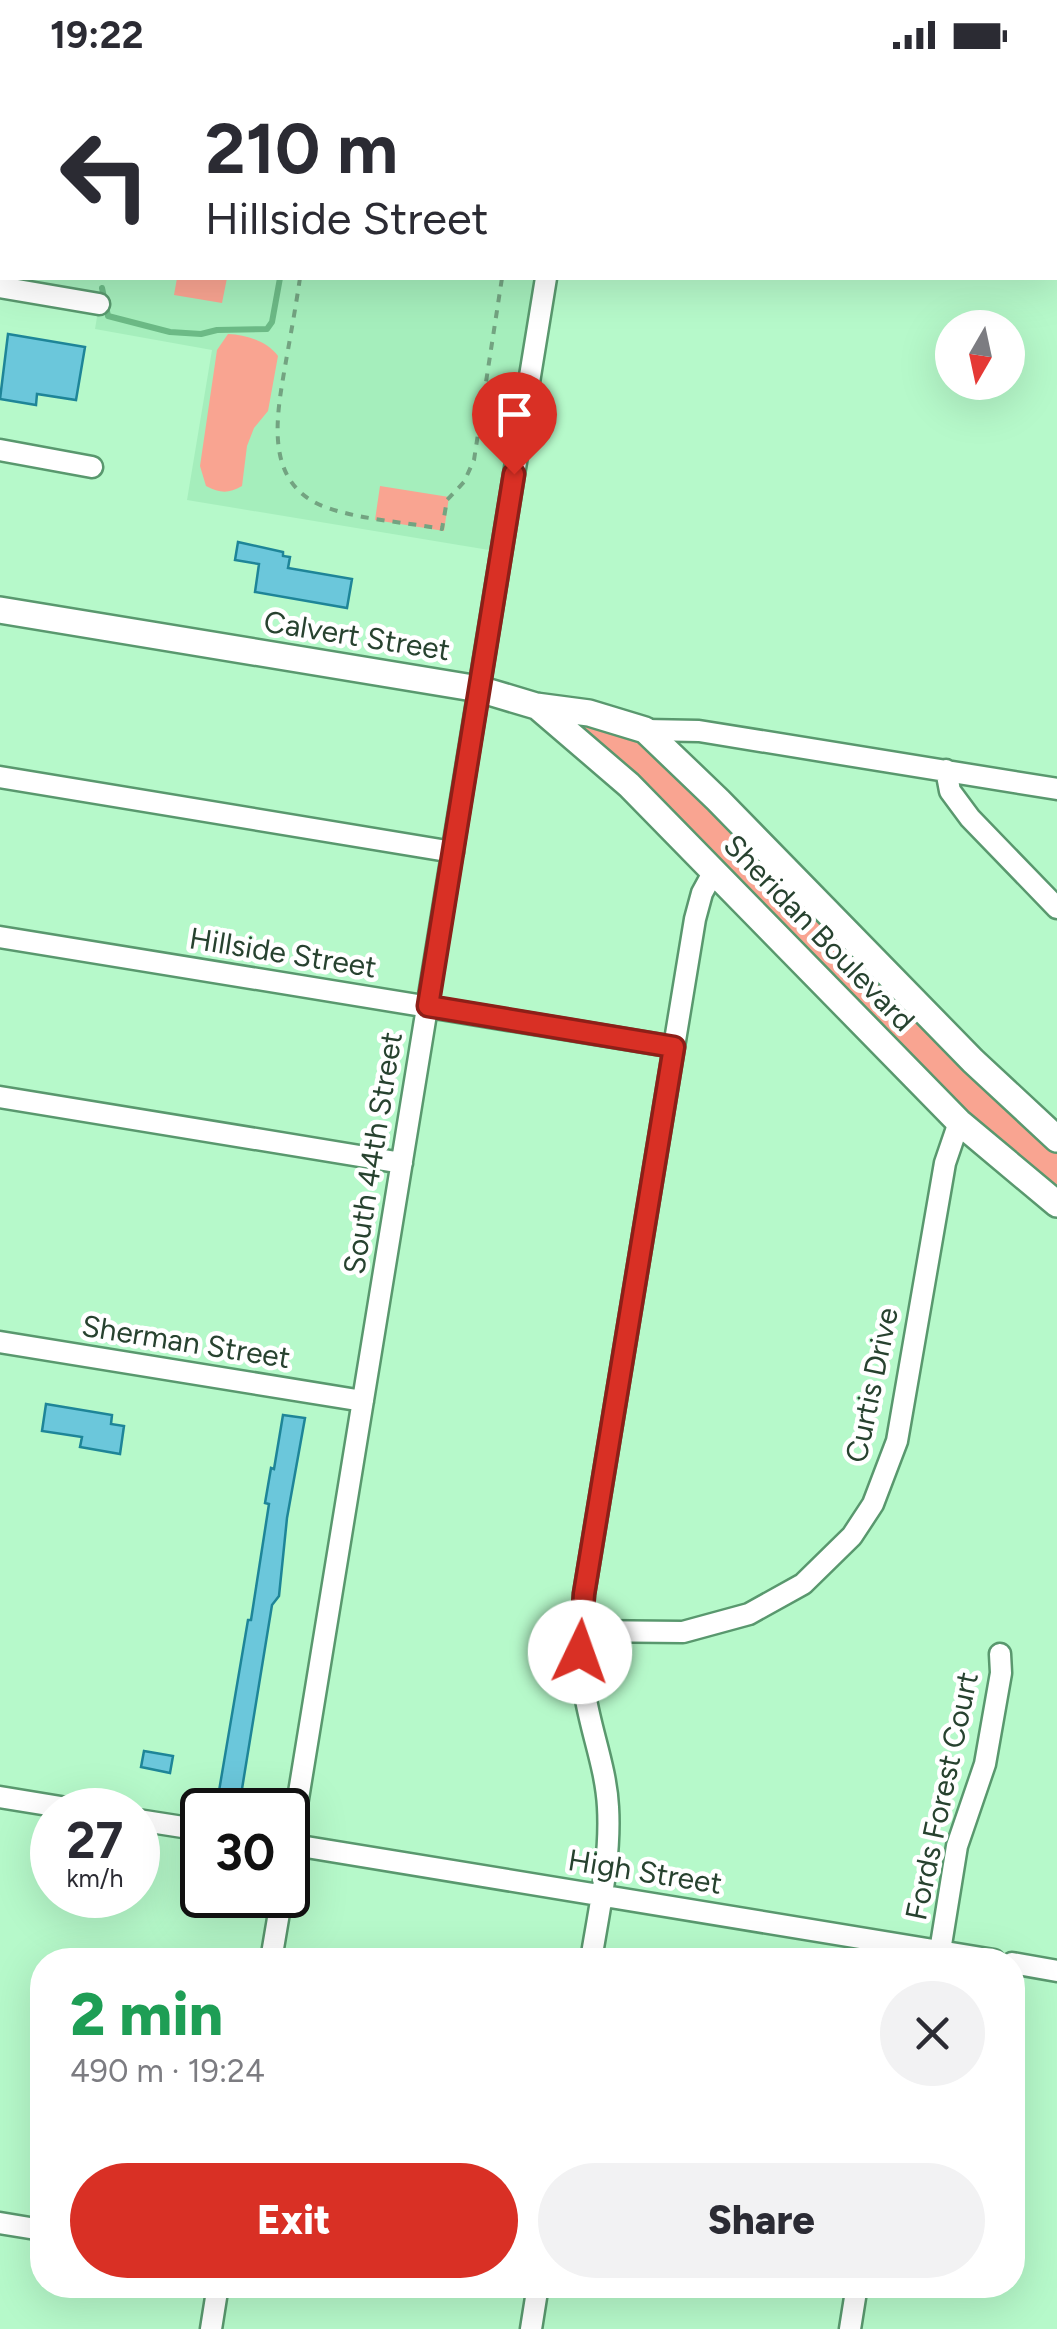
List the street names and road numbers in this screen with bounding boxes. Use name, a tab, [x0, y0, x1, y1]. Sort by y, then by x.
street label: Calvert Street	[261, 603, 453, 668]
street label: Sheridan Boulevard	[716, 827, 923, 1039]
street label: Hillside Street	[187, 919, 379, 986]
street label: South 44th Street	[335, 1029, 410, 1277]
street label: Curtis Drive	[837, 1304, 906, 1466]
street label: Sherman Street	[79, 1307, 293, 1376]
street label: Fords Forest Court	[897, 1668, 986, 1923]
street label: High Street	[566, 1841, 725, 1902]

